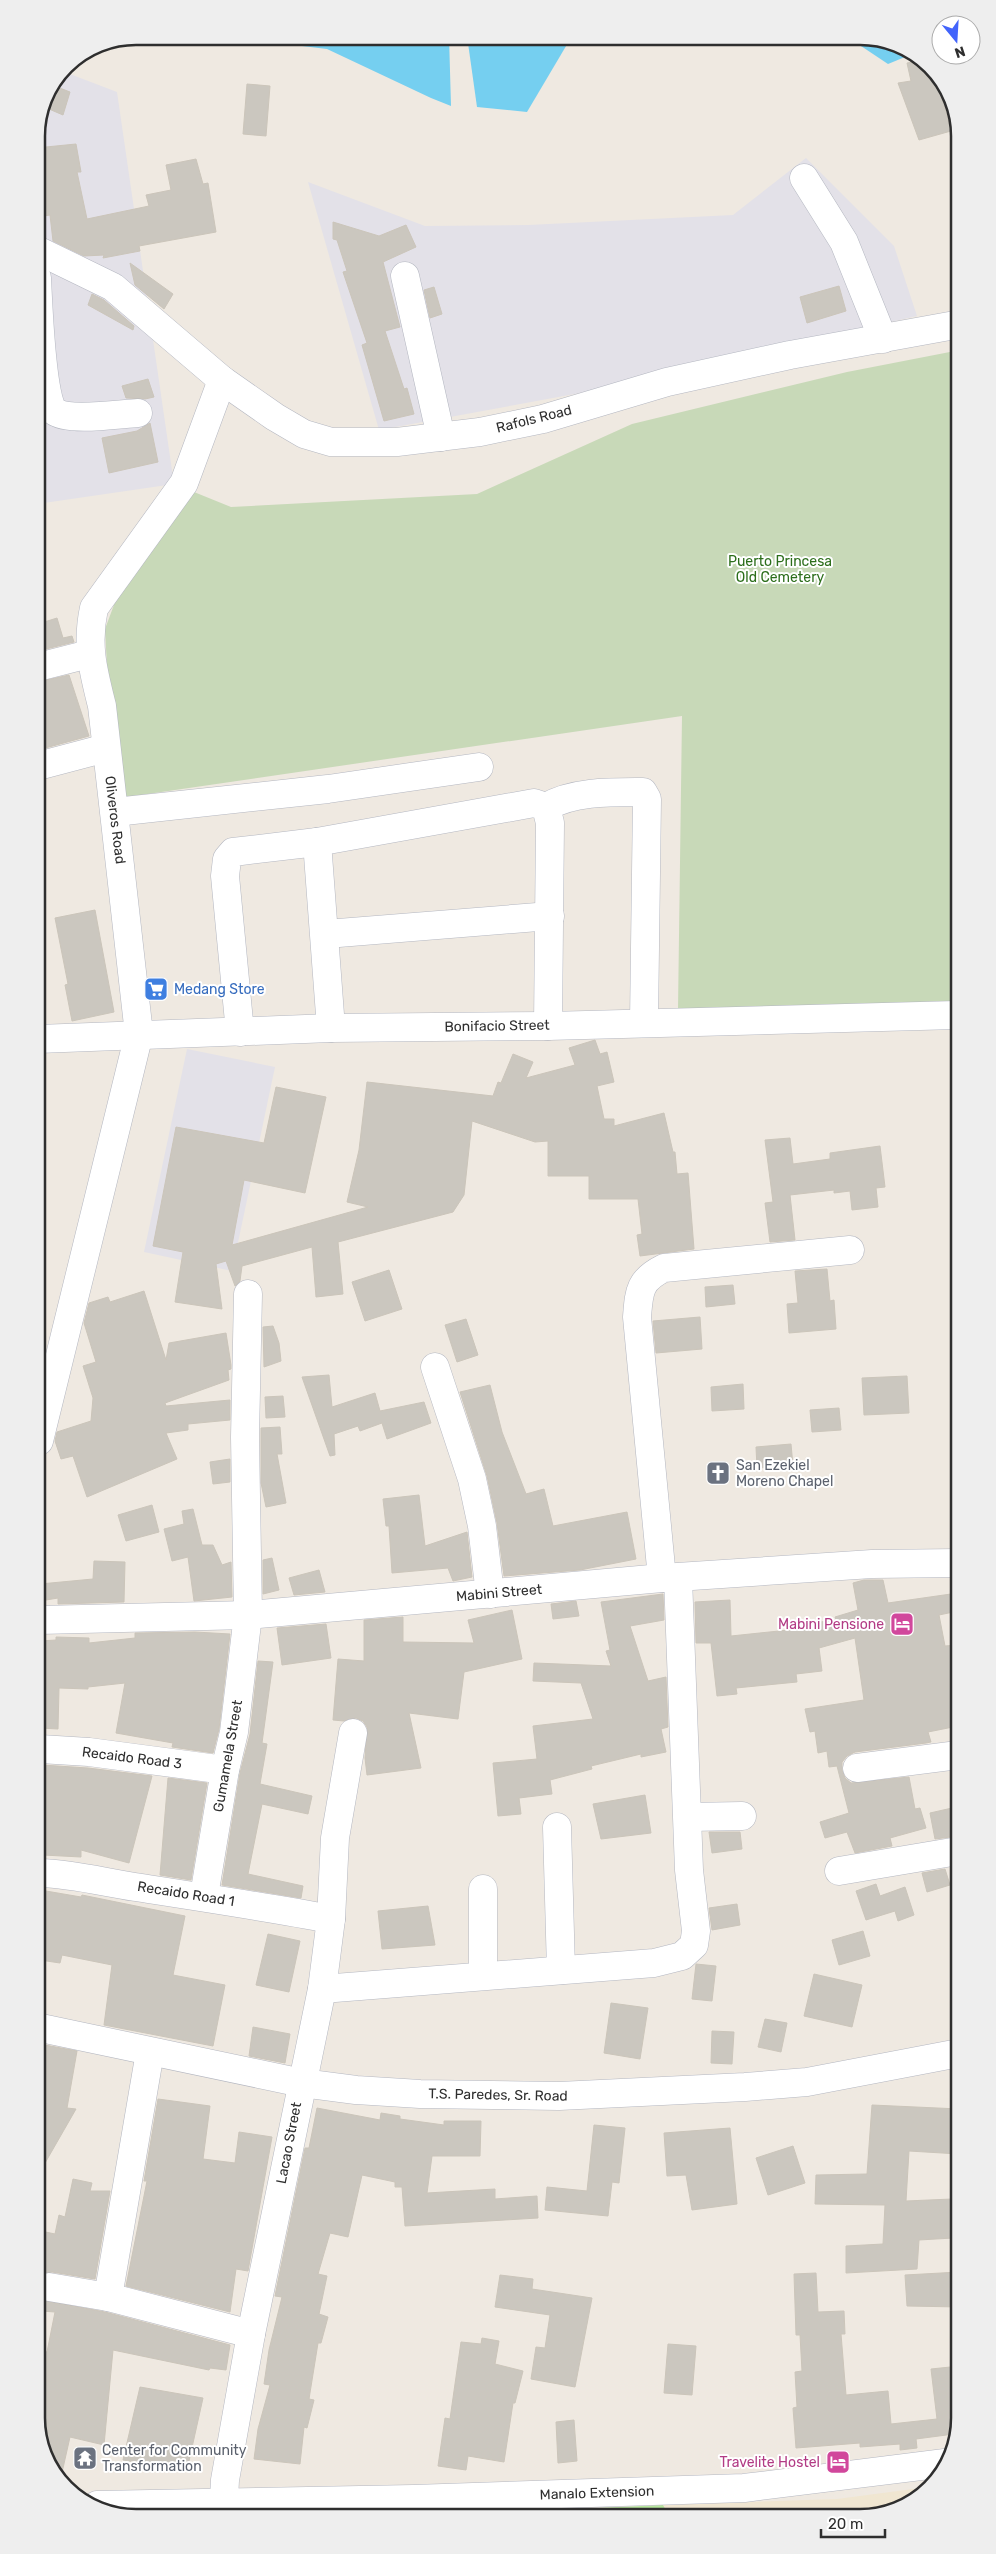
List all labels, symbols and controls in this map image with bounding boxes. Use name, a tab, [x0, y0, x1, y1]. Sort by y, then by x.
north arrow	[931, 15, 981, 65]
text: N	[952, 42, 967, 62]
street label: Rafols Road	[494, 401, 574, 437]
park label: Puerto Princesa Old Cemetery	[728, 553, 832, 586]
street label: Oliveros Road	[101, 775, 129, 865]
supermarket icon: Medang Store	[143, 976, 169, 1002]
place label: Medang Store	[174, 981, 265, 998]
street label: Bonifacio Street	[444, 1017, 550, 1035]
place label: San Ezekiel Moreno Chapel	[736, 1457, 833, 1490]
church icon: San Ezekiel Moreno Chapel	[705, 1460, 731, 1486]
street label: Mabini Street	[455, 1581, 543, 1605]
hotel icon: Mabini Pensione	[889, 1611, 915, 1637]
place label: Mabini Pensione	[778, 1616, 884, 1633]
street label: Gumamela Street	[210, 1698, 246, 1813]
street label: Recaido Road 3	[81, 1743, 183, 1773]
street label: Recaido Road 1	[136, 1878, 236, 1910]
street label: T.S. Paredes, Sr. Road	[428, 2085, 568, 2105]
street label: Lacao Street	[273, 2100, 305, 2185]
place label: Center for Community Transformation	[102, 2442, 247, 2475]
temple icon: Center for Community Transformation	[72, 2445, 98, 2471]
hotel icon: Travelite Hostel	[825, 2449, 851, 2475]
place label: Travelite Hostel	[719, 2454, 820, 2471]
street label: Manalo Extension	[539, 2483, 655, 2503]
scale bar	[821, 2506, 885, 2538]
text: 20 m	[828, 2515, 863, 2533]

